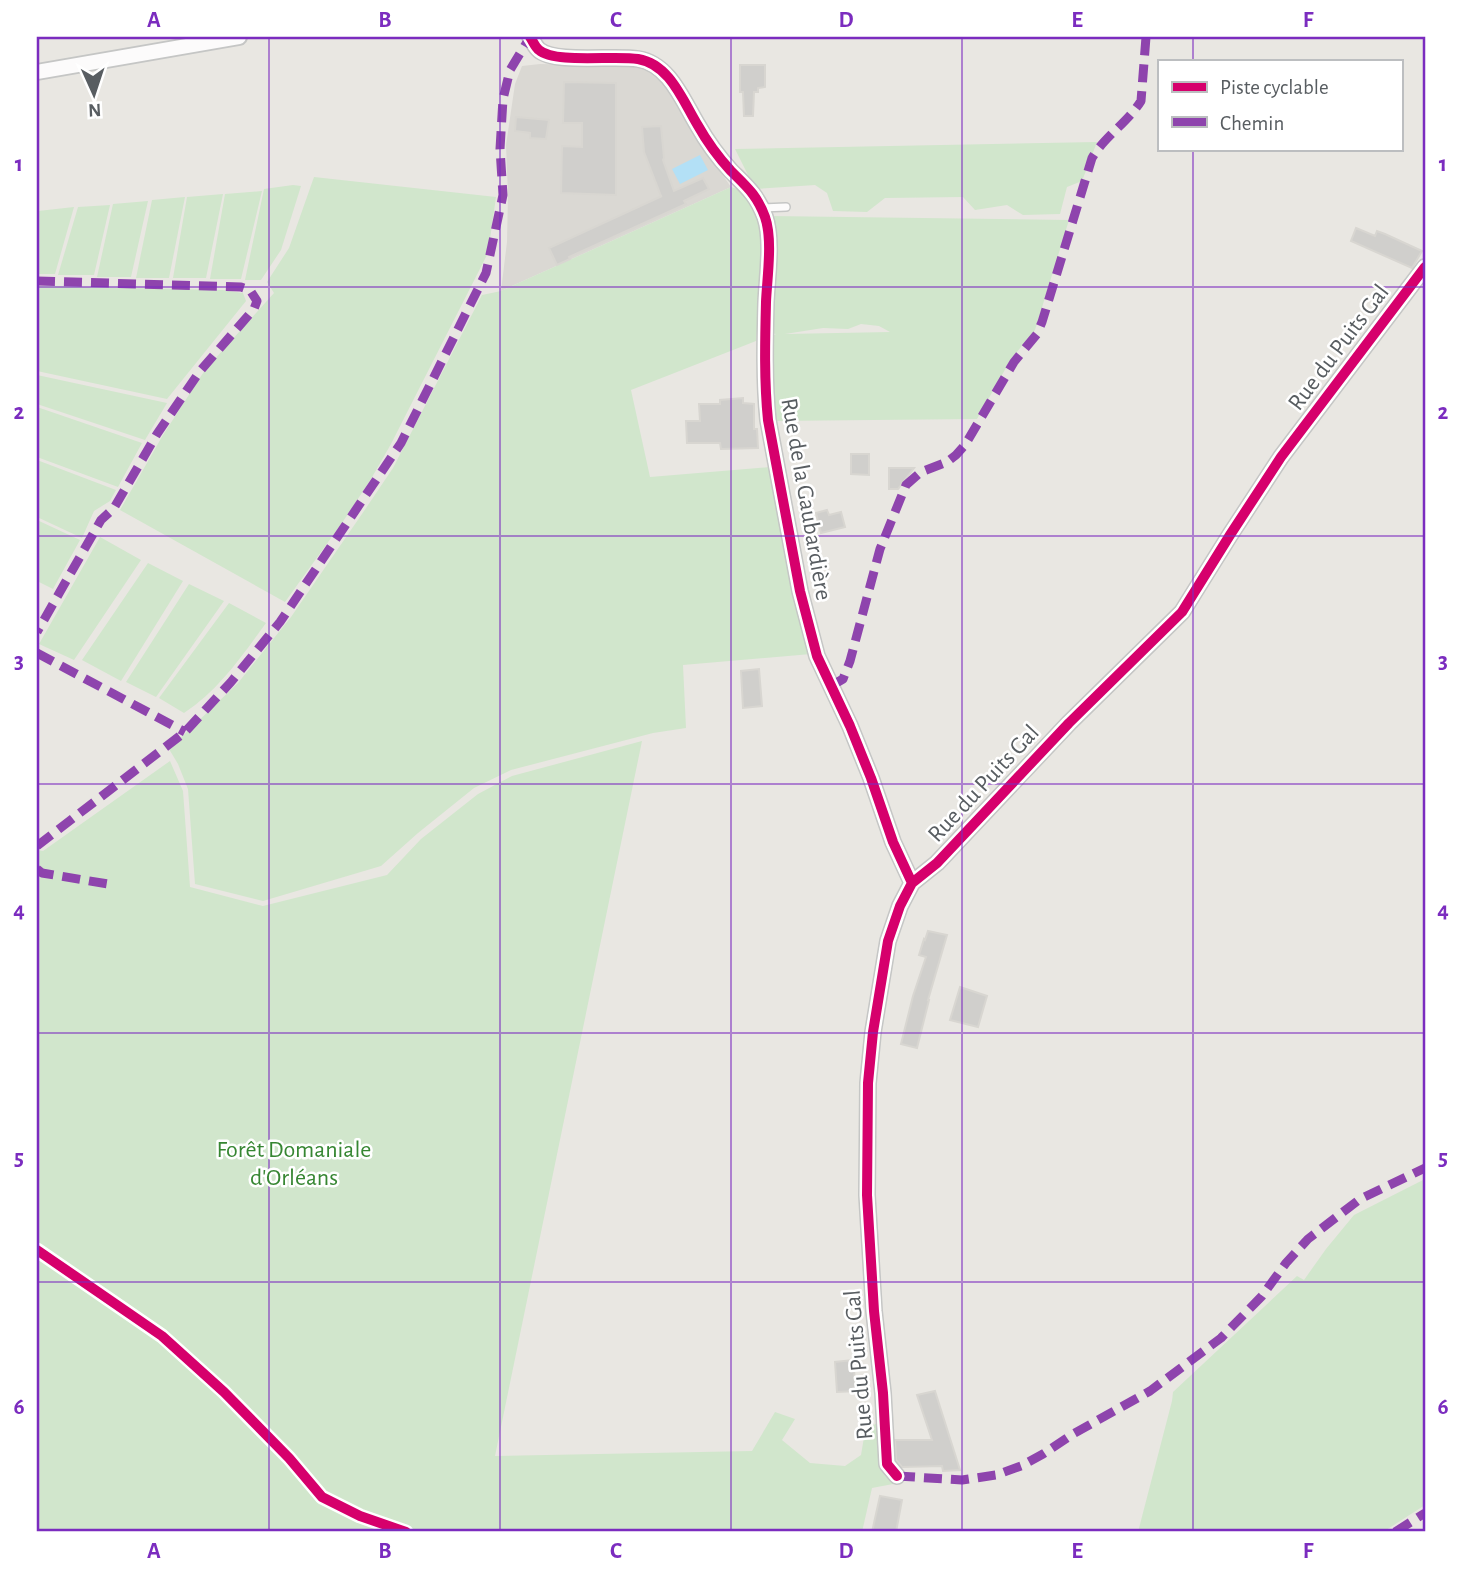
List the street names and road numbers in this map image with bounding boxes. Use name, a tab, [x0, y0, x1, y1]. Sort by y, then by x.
street label: Rue du Puits Gal	[1284, 280, 1394, 415]
street label: Rue de la Gaubardière	[776, 396, 836, 602]
street label: Rue du Puits Gal	[924, 720, 1044, 847]
street label: Rue du Puits Gal	[840, 1289, 878, 1441]

